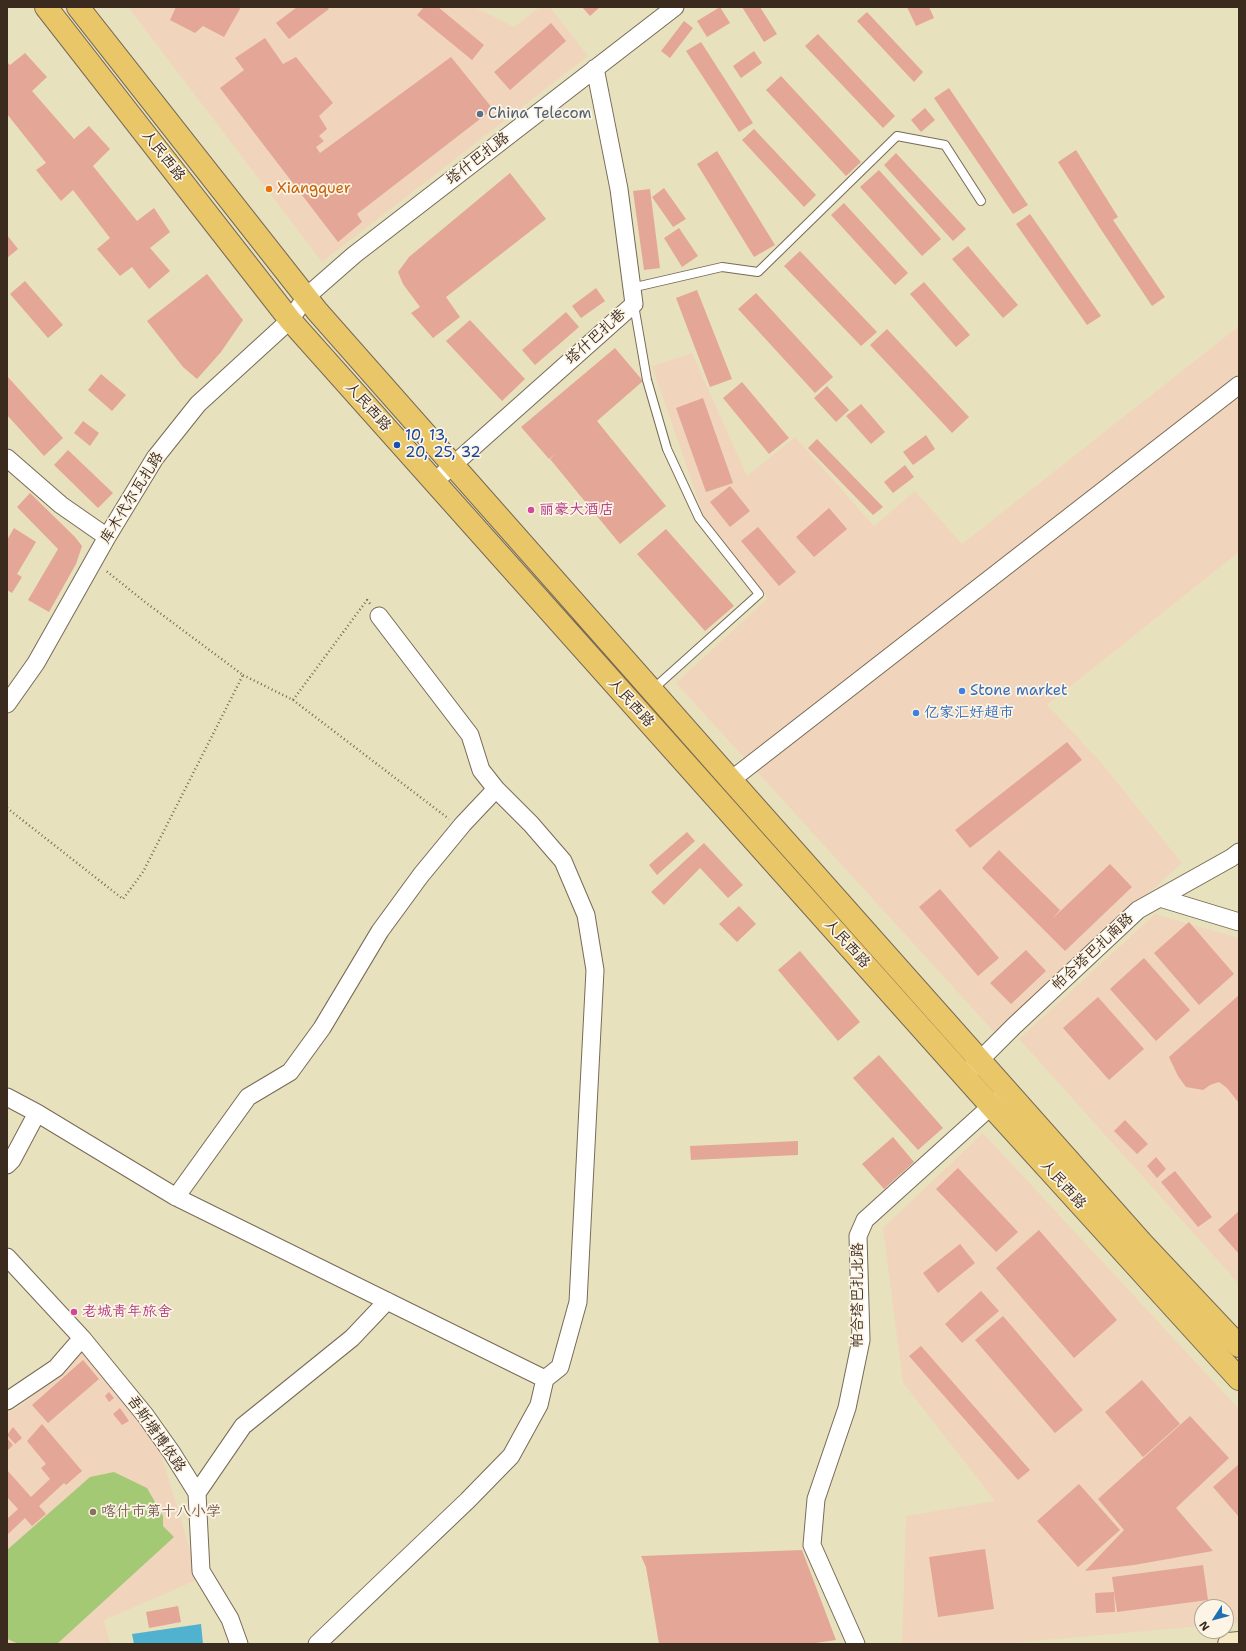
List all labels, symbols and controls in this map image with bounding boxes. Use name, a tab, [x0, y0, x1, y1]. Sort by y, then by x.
place label: China Telecom	[488, 105, 592, 123]
marker: China Telecom	[475, 109, 485, 119]
street label: 人民西路	[137, 127, 189, 185]
street label: 塔什巴扎路	[443, 129, 513, 189]
place label: Xiangquer	[277, 180, 351, 198]
marker: Xiangquer	[264, 184, 274, 194]
street label: 塔什巴扎巷	[562, 305, 630, 369]
street label: 人民西路	[341, 379, 395, 435]
place label: 10, 13, 20, 25, 32	[405, 427, 481, 462]
marker: 10, 13, 20, 25, 32	[392, 440, 402, 450]
street label: 库木代尔瓦扎路	[97, 449, 167, 547]
place label: 丽豪大酒店	[539, 501, 614, 519]
marker: 丽豪大酒店	[526, 505, 536, 515]
street label: 人民西路	[604, 675, 658, 731]
place label: Stone market	[970, 682, 1068, 700]
marker: Stone market	[957, 686, 967, 696]
place label: 亿家汇好超市	[924, 704, 1014, 722]
marker: 亿家汇好超市	[911, 708, 921, 718]
street label: 帕合塔巴扎南路	[1048, 910, 1138, 994]
street label: 人民西路	[820, 916, 874, 972]
street label: 人民西路	[1036, 1157, 1090, 1213]
street label: 帕合塔巴扎北路	[849, 1243, 867, 1347]
place label: 老城青年旅舍	[82, 1303, 172, 1321]
marker: 老城青年旅舍	[69, 1307, 79, 1317]
street label: 吾斯塘博依路	[123, 1392, 189, 1476]
place label: 喀什市第十八小学	[101, 1503, 221, 1521]
marker: 喀什市第十八小学	[88, 1507, 98, 1517]
north arrow	[1194, 1599, 1234, 1639]
text: N	[1196, 1618, 1213, 1634]

